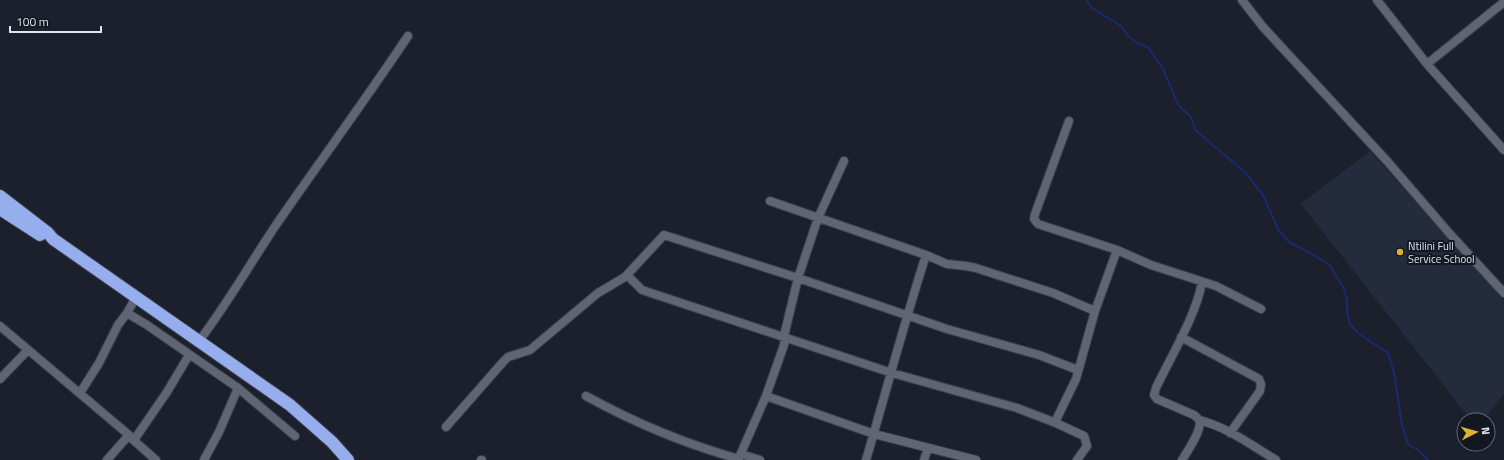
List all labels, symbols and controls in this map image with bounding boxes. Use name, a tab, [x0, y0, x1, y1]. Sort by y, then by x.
scale bar	[10, 8, 101, 34]
text: 100 m	[16, 12, 49, 31]
place label: Ntilini Full Service School	[1408, 238, 1475, 267]
marker: Ntilini Full Service School	[1395, 247, 1405, 257]
north arrow	[1456, 412, 1496, 452]
text: N	[1478, 426, 1494, 436]

